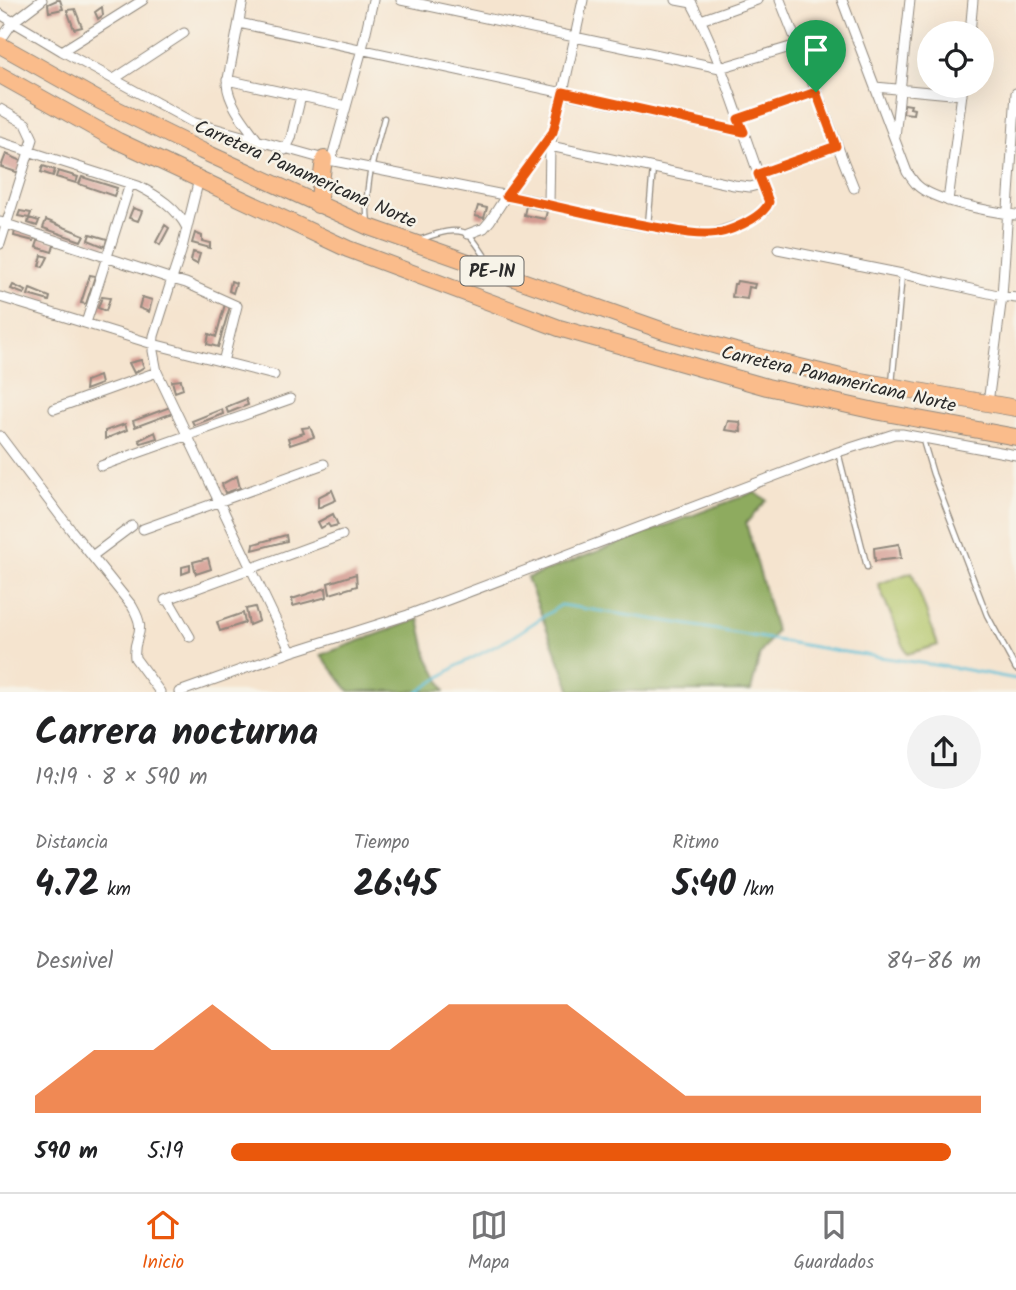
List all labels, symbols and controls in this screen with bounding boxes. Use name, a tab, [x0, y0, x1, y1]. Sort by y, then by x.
pin	[786, 20, 846, 92]
map controls	[917, 21, 994, 98]
button: locate	[917, 21, 994, 98]
icon: arrive	[797, 31, 835, 69]
street label: Carretera Panamericana Norte	[189, 112, 422, 238]
road number: PE-1N	[461, 256, 524, 286]
street label: Carretera Panamericana Norte	[718, 338, 960, 422]
text: Carrera nocturna	[35, 704, 318, 764]
button: share	[907, 715, 981, 789]
text: 19:19 · 8 × 590 m	[35, 760, 208, 796]
text: Distancia	[35, 828, 108, 858]
text: Tiempo	[354, 828, 410, 858]
text: Ritmo	[672, 828, 719, 858]
text: 4.72	[35, 858, 99, 914]
text: 26:45	[354, 858, 438, 914]
text: 5:40	[672, 858, 736, 914]
text: km	[99, 875, 131, 905]
text: /km	[736, 875, 774, 905]
text: Desnivel	[35, 944, 113, 980]
text: 84–86 m	[886, 944, 981, 980]
text: 590 m	[35, 1134, 98, 1170]
text: 5:19	[147, 1134, 183, 1170]
tab: Inicio	[142, 1206, 184, 1278]
tab: Mapa	[468, 1206, 510, 1278]
tab: Guardados	[794, 1206, 874, 1278]

